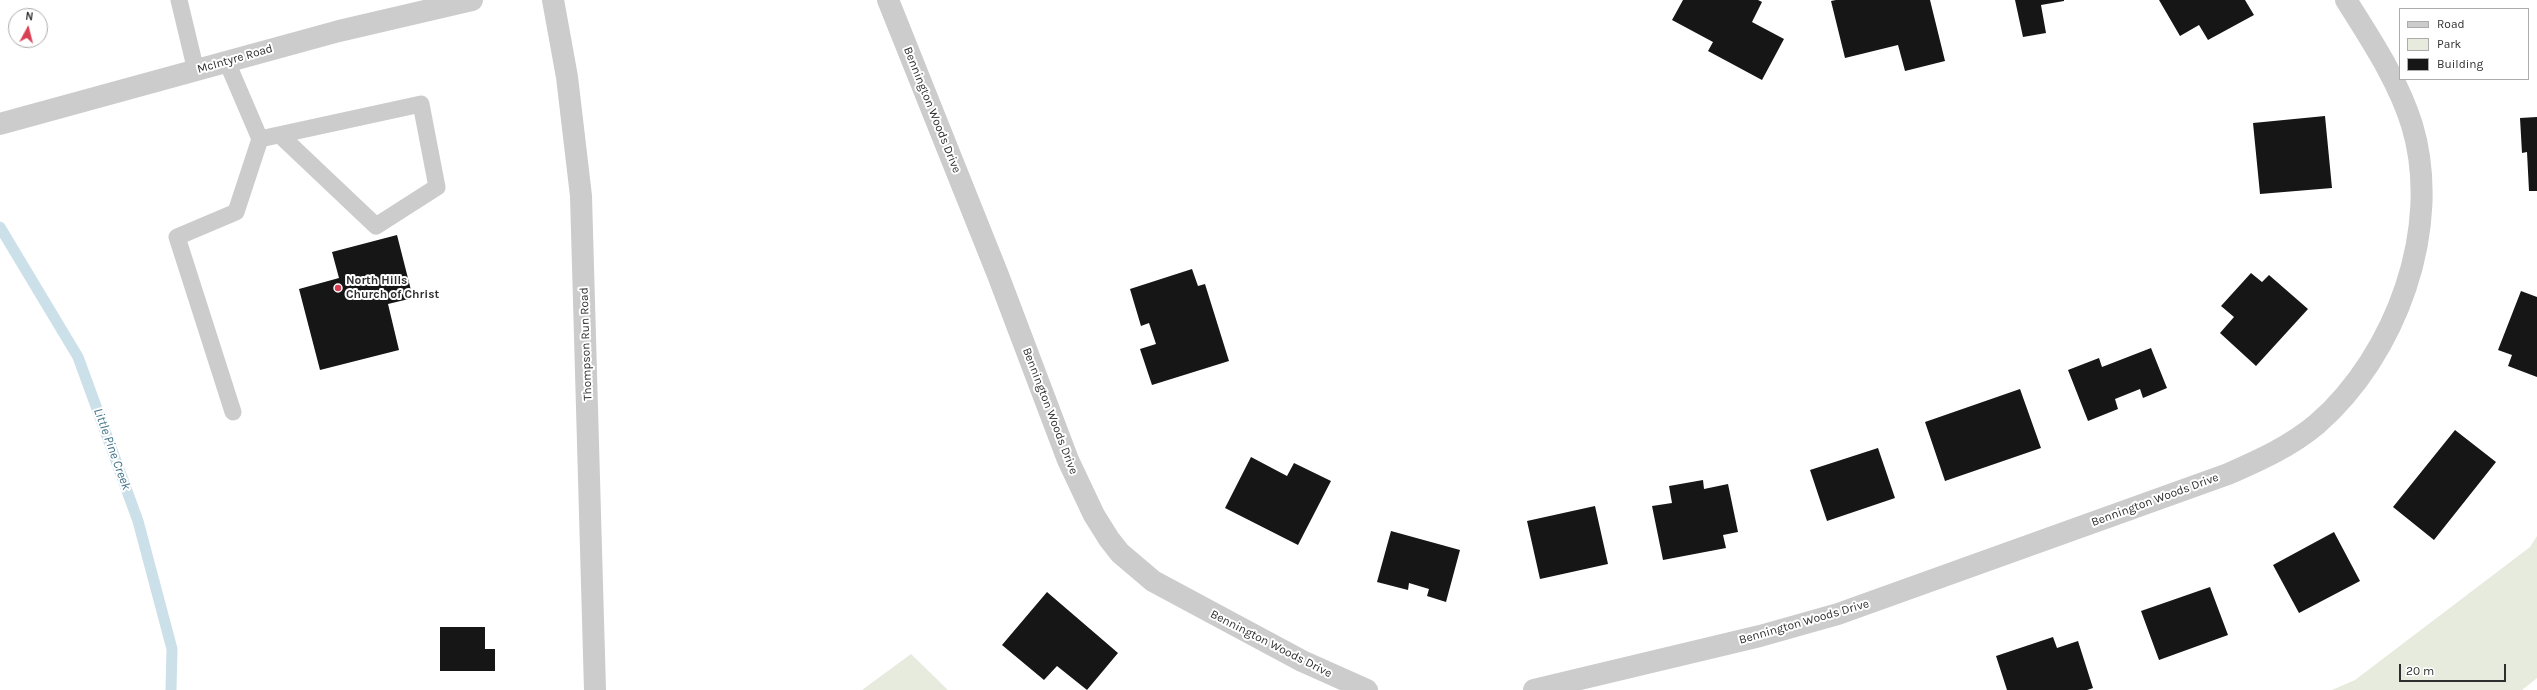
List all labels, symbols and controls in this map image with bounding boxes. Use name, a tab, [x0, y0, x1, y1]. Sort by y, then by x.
north arrow	[8, 8, 48, 48]
legend	[2399, 8, 2529, 80]
text: N	[25, 10, 34, 24]
text: Road	[2437, 17, 2465, 31]
text: Park	[2437, 37, 2461, 51]
street label: McIntyre Road	[196, 41, 274, 77]
street label: Bennington Woods Drive	[900, 45, 964, 175]
text: Building	[2437, 57, 2483, 71]
place label: North Hills Church of Christ	[346, 274, 439, 302]
marker: North Hills Church of Christ	[333, 283, 343, 293]
street label: Thompson Run Road	[577, 287, 595, 401]
street label: Bennington Woods Drive	[1019, 346, 1081, 476]
water label: Little Pine Creek	[90, 406, 134, 492]
street label: Bennington Woods Drive	[2089, 470, 2221, 530]
street label: Bennington Woods Drive	[1737, 597, 1871, 647]
street label: Bennington Woods Drive	[1208, 607, 1334, 681]
scale bar	[2401, 656, 2508, 682]
text: 20 m	[2406, 664, 2434, 678]

